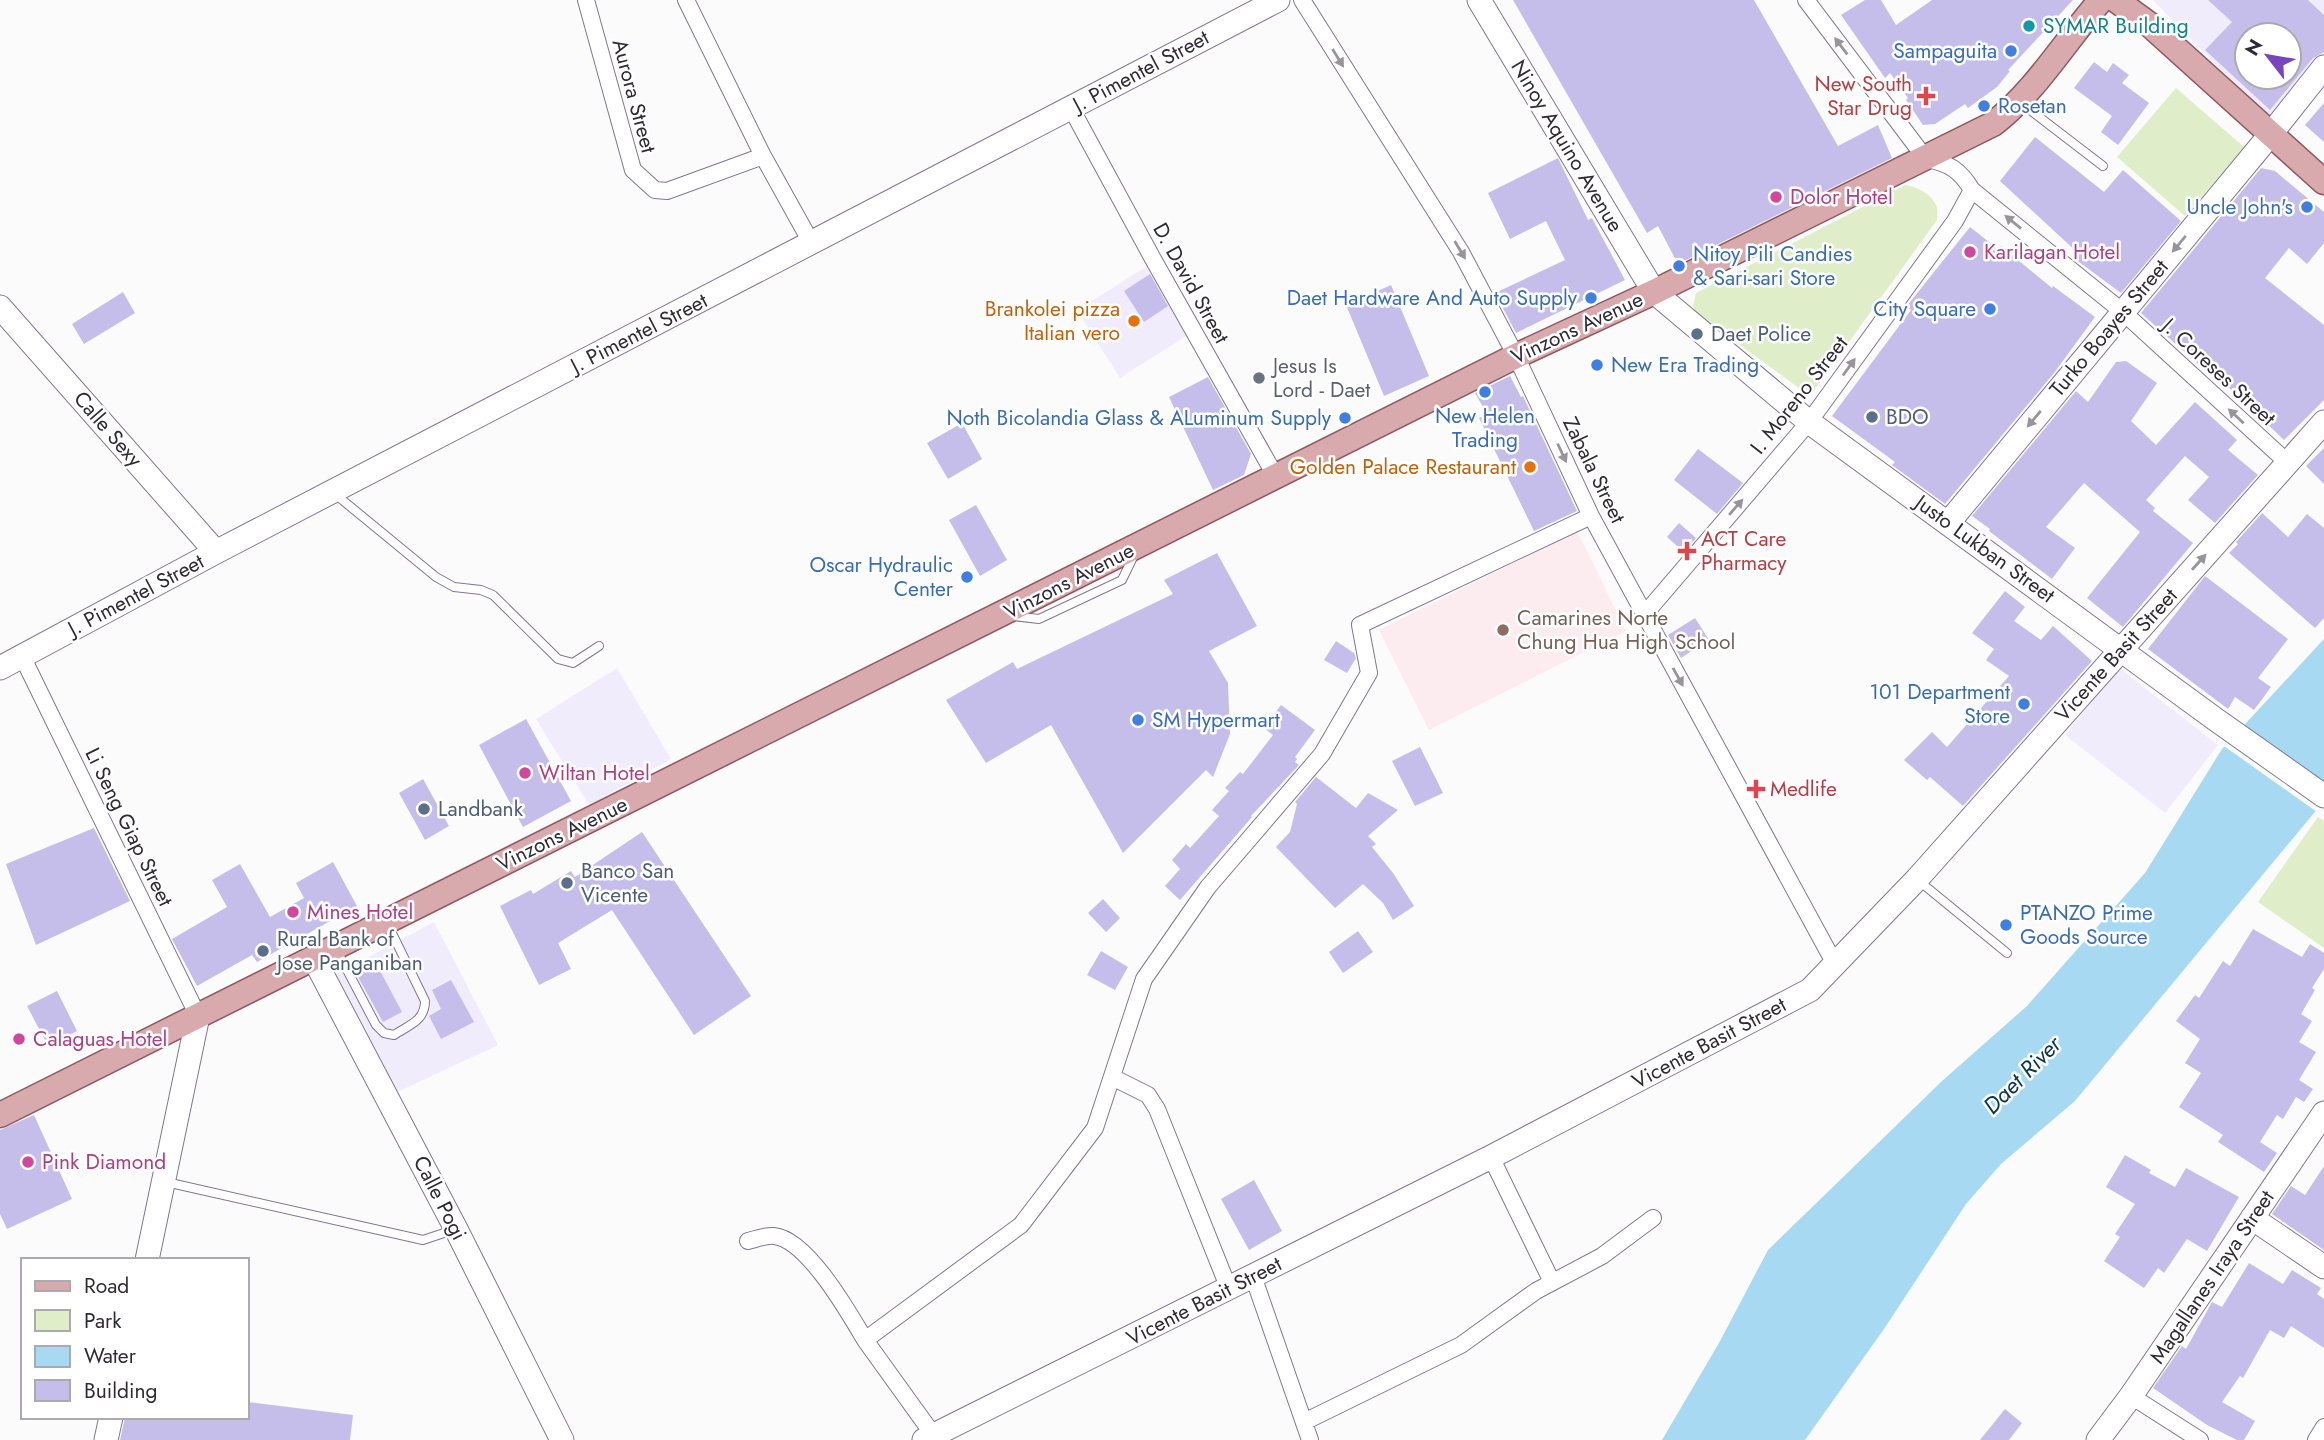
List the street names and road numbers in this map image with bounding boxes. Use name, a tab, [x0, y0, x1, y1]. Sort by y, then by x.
street label: J. Pimentel Street	[1065, 23, 1214, 121]
street label: Aurora Street	[604, 36, 664, 156]
street label: Ninoy Aquino Avenue	[1504, 54, 1630, 238]
street label: D. David Street	[1145, 217, 1237, 349]
street label: Turko Boayes Street	[2043, 253, 2175, 403]
street label: Vinzons Avenue	[1506, 284, 1648, 372]
street label: J. Pimentel Street	[563, 286, 713, 382]
street label: J. Coreses Street	[2153, 309, 2282, 433]
street label: I. Moreno Street	[1743, 329, 1855, 461]
street label: Calle Sexy	[67, 385, 150, 474]
street label: Zabala Street	[1555, 412, 1633, 528]
street label: Justo Lukban Street	[1907, 486, 2061, 610]
street label: Vinzons Avenue	[999, 535, 1139, 627]
street label: J. Pimentel Street	[60, 547, 209, 645]
street label: Vicente Basit Street	[2048, 582, 2184, 728]
street label: Li Seng Giap Street	[78, 743, 180, 911]
street label: Vinzons Avenue	[491, 789, 633, 879]
street label: Vicente Basit Street	[1627, 990, 1791, 1096]
street label: Calle Pogi	[406, 1151, 474, 1245]
street label: Magallanes Iraya Street	[2143, 1184, 2281, 1370]
street label: Vicente Basit Street	[1121, 1249, 1287, 1353]

